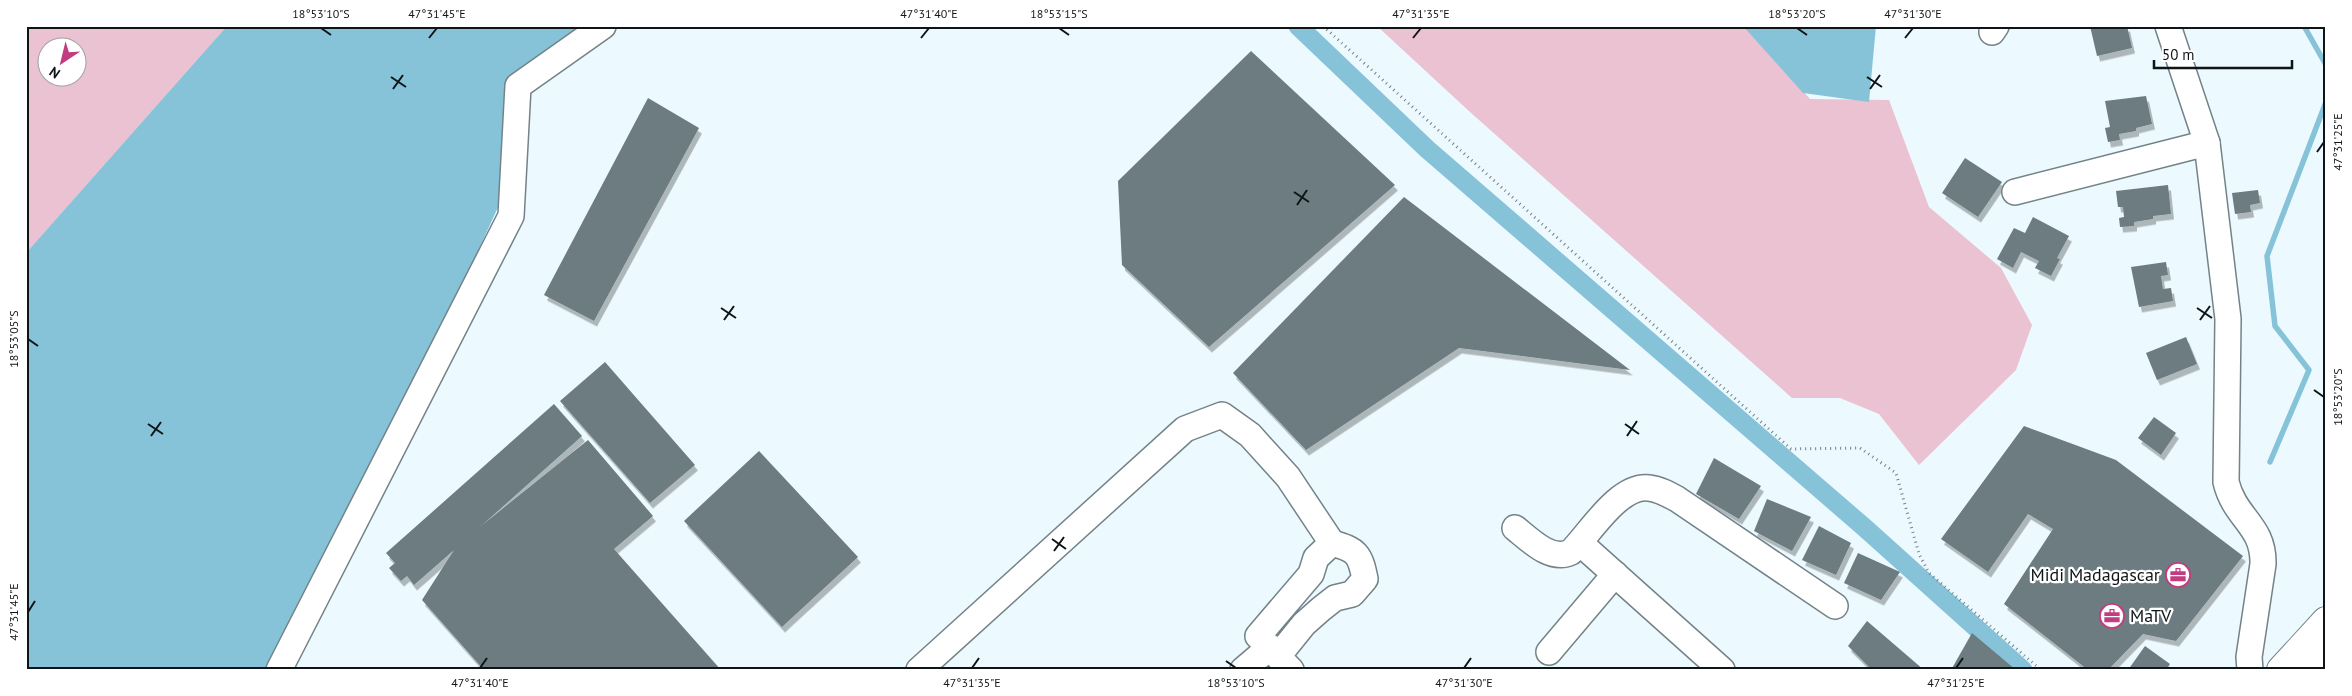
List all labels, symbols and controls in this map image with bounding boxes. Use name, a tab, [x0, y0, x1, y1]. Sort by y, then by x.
text: 18°53'10"S	[292, 6, 350, 21]
text: 47°31'45"E	[408, 6, 466, 21]
text: 47°31'40"E	[900, 6, 958, 21]
text: 18°53'15"S	[1030, 6, 1088, 21]
text: 47°31'35"E	[1392, 6, 1450, 21]
text: 18°53'20"S	[1768, 6, 1826, 21]
text: 47°31'30"E	[1884, 6, 1942, 21]
north arrow	[38, 38, 88, 88]
scale bar	[2154, 38, 2292, 70]
text: 50 m	[2162, 45, 2195, 64]
text: N	[46, 63, 63, 83]
text: 47°31'25"E	[2330, 113, 2345, 171]
text: 18°53'05"S	[6, 310, 21, 368]
text: 18°53'20"S	[2330, 368, 2345, 426]
office icon: Midi Madagascar	[2165, 562, 2191, 588]
place label: Midi Madagascar	[2031, 563, 2160, 586]
text: 47°31'45"E	[6, 583, 21, 641]
office icon: MaTV	[2099, 603, 2125, 629]
place label: MaTV	[2130, 604, 2172, 627]
text: 47°31'40"E	[451, 675, 509, 690]
text: 47°31'35"E	[943, 675, 1001, 690]
text: 18°53'10"S	[1207, 675, 1265, 690]
text: 47°31'30"E	[1435, 675, 1493, 690]
text: 47°31'25"E	[1927, 675, 1985, 690]

